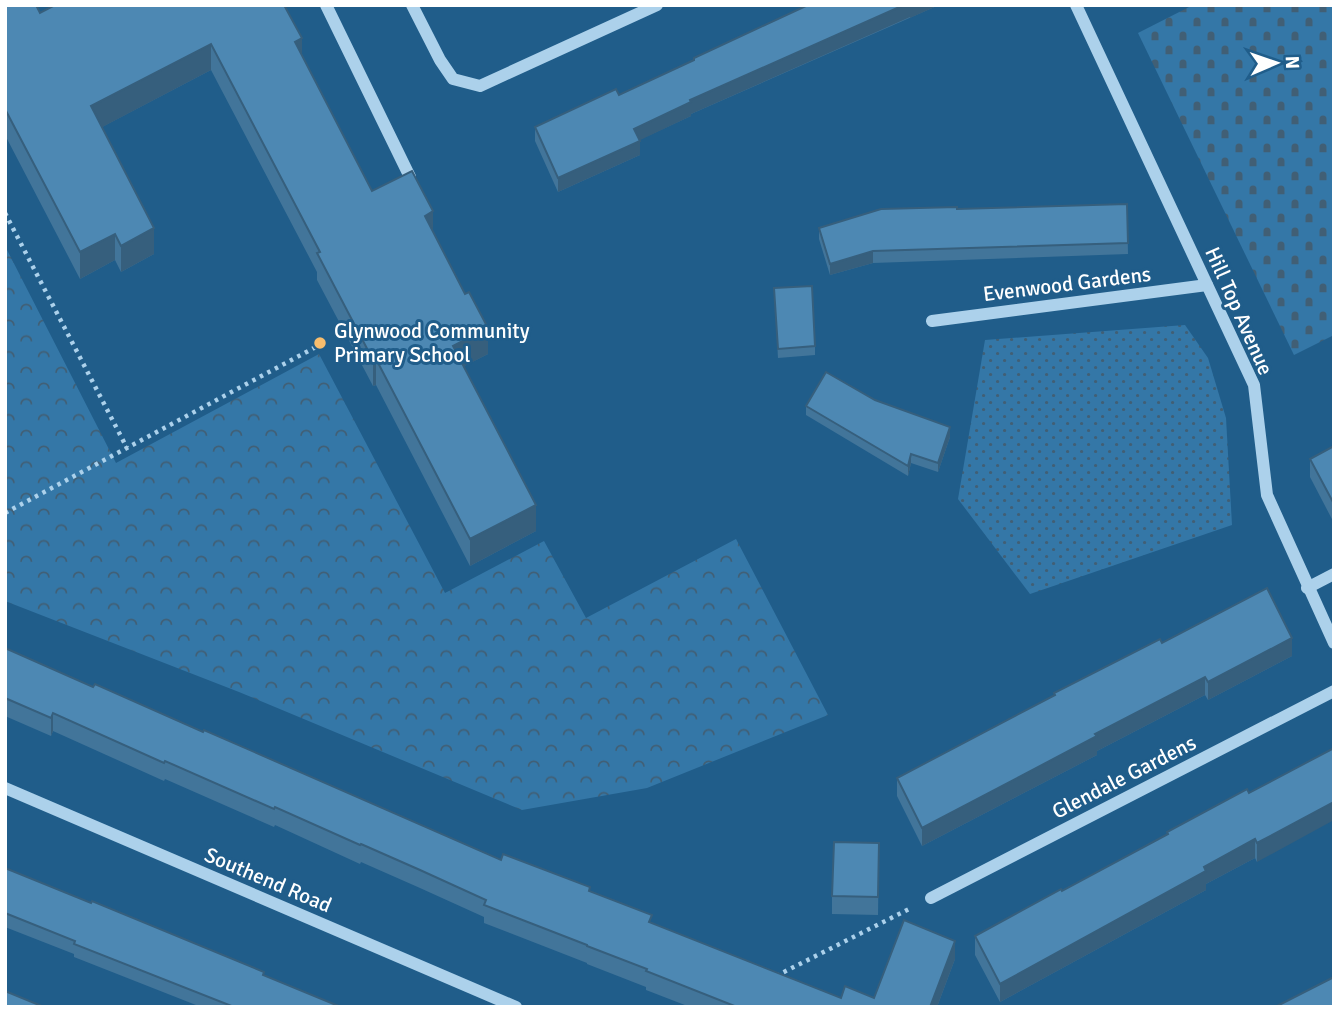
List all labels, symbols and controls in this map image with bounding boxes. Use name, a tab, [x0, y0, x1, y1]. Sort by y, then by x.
north arrow	[1241, 28, 1311, 98]
text: N	[1280, 55, 1304, 69]
street label: Hill Top Avenue	[1199, 243, 1279, 379]
street label: Evenwood Gardens	[982, 261, 1152, 307]
place label: Glynwood Community Primary School	[334, 318, 530, 368]
marker: Glynwood Community Primary School	[312, 335, 328, 351]
street label: Glendale Gardens	[1048, 729, 1200, 825]
street label: Southend Road	[201, 842, 335, 918]

